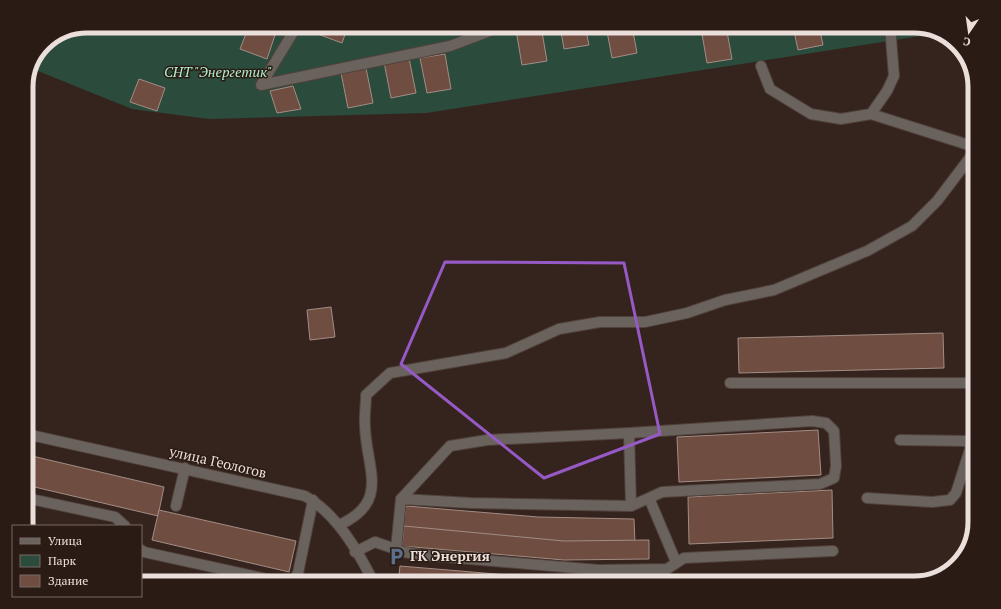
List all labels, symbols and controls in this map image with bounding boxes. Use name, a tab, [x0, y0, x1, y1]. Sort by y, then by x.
north arrow	[949, 12, 989, 52]
text: С	[962, 34, 972, 49]
park label: СНТ "Энергетик"	[164, 62, 272, 81]
street label: улица Геологов	[167, 441, 269, 482]
legend	[12, 525, 142, 597]
text: Улица	[48, 533, 82, 548]
parking icon: ГК Энергия	[387, 546, 407, 566]
place label: ГК Энергия	[410, 546, 490, 565]
text: Парк	[48, 553, 76, 568]
text: Здание	[48, 573, 88, 588]

